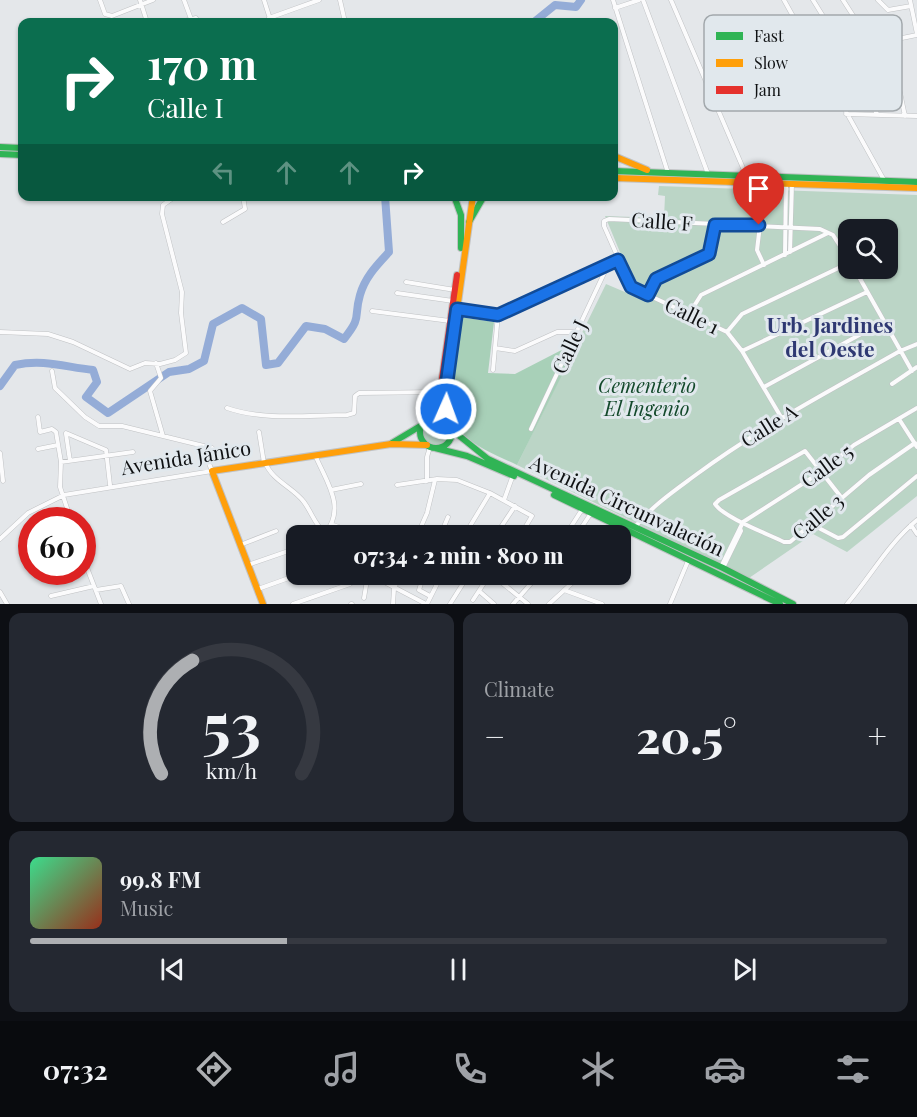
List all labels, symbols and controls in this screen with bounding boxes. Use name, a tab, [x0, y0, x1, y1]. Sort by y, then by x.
legend	[704, 15, 902, 111]
text: Fast	[754, 25, 784, 46]
text: 170 m	[147, 35, 257, 91]
icon: right	[48, 42, 126, 120]
text: Slow	[754, 52, 789, 73]
text: Jam	[753, 79, 781, 100]
text: Calle I	[147, 89, 224, 125]
icon: left	[207, 156, 240, 189]
icon: ahead	[270, 156, 303, 189]
icon: ahead	[333, 156, 366, 189]
icon: right	[396, 156, 429, 189]
pin	[733, 163, 784, 225]
icon: arrive	[742, 172, 775, 205]
street label: Calle F	[631, 205, 694, 236]
map controls	[838, 219, 898, 279]
button: search	[838, 219, 898, 279]
street label: Calle 1	[661, 290, 724, 339]
district label: Urb. Jardines del Oeste	[767, 310, 893, 362]
street label: Calle J	[544, 315, 593, 378]
park label: Cementerio El Ingenio	[598, 371, 696, 421]
position arrow	[414, 377, 478, 441]
street label: Calle A	[735, 397, 802, 453]
street label: Avenida Jánico	[118, 433, 253, 480]
street label: Calle 5	[795, 437, 858, 493]
street label: Avenida Circunvalación	[525, 447, 729, 562]
street label: Calle 3	[786, 487, 848, 545]
speed limit sign: 60	[18, 507, 96, 585]
text: 07:34 · 2 min · 800 m	[353, 540, 564, 570]
text: Climate	[484, 675, 554, 702]
text: 53	[202, 680, 261, 764]
text: 20.5°	[636, 705, 737, 765]
text: −	[484, 713, 505, 757]
text: +	[868, 713, 887, 757]
text: km/h	[206, 757, 258, 785]
text: 99.8 FM	[120, 864, 201, 894]
text: Music	[120, 894, 173, 921]
icon: previous	[156, 953, 189, 986]
icon: pause	[442, 953, 475, 986]
icon: next	[728, 953, 761, 986]
icon: directions	[193, 1048, 235, 1090]
icon: music	[321, 1048, 363, 1090]
icon: phone	[449, 1048, 491, 1090]
icon: climate	[577, 1048, 619, 1090]
icon: car	[704, 1048, 746, 1090]
icon: filters	[832, 1048, 874, 1090]
text: 07:32	[43, 1051, 108, 1087]

